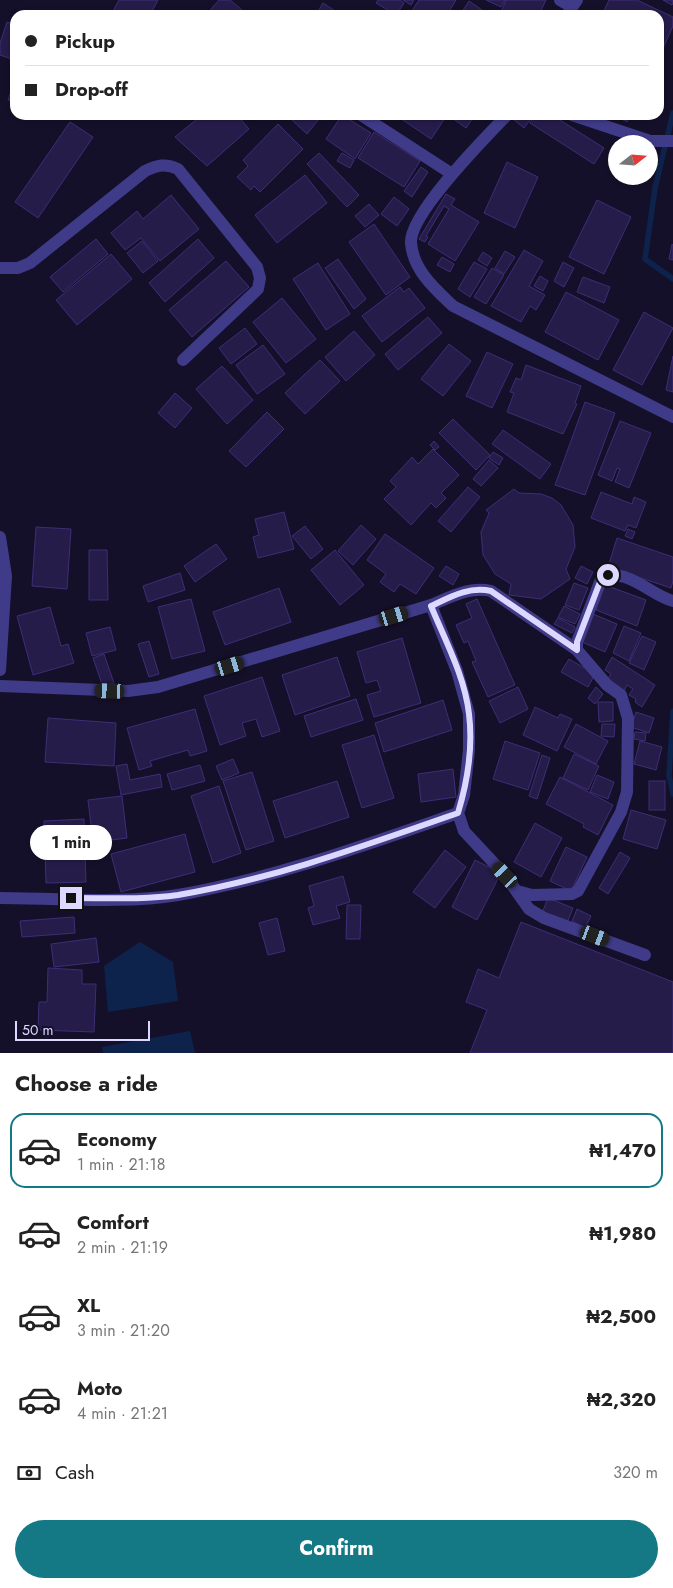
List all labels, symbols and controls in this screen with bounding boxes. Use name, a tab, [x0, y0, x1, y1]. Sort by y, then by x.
text: Pickup	[55, 28, 115, 55]
text: Drop-off	[55, 76, 128, 103]
north arrow	[608, 135, 658, 185]
map controls	[608, 135, 658, 185]
route start	[597, 564, 619, 586]
car	[377, 604, 410, 628]
car	[213, 654, 246, 678]
car	[94, 683, 125, 699]
callout: 1 min	[30, 826, 112, 860]
text: 1 min	[51, 831, 91, 854]
car	[489, 859, 520, 891]
route end	[60, 887, 82, 909]
car	[578, 924, 611, 948]
scale bar	[15, 1018, 150, 1041]
text: 50 m	[22, 1020, 53, 1040]
text: Choose a ride	[15, 1067, 158, 1099]
text: Economy	[77, 1126, 157, 1153]
icon: car	[17, 1128, 62, 1173]
text: ₦1,470	[589, 1137, 656, 1164]
text: 1 min · 21:18	[77, 1153, 165, 1176]
text: Comfort	[77, 1209, 149, 1236]
icon: car	[17, 1211, 62, 1256]
text: ₦1,980	[589, 1220, 656, 1247]
text: 2 min · 21:19	[77, 1236, 168, 1259]
text: XL	[77, 1292, 100, 1319]
icon: car	[17, 1294, 62, 1339]
text: ₦2,500	[586, 1303, 656, 1330]
text: 3 min · 21:20	[77, 1319, 170, 1342]
text: Moto	[77, 1375, 122, 1402]
icon: car	[17, 1377, 62, 1422]
text: ₦2,320	[587, 1386, 656, 1413]
text: 4 min · 21:21	[77, 1402, 168, 1425]
icon: cash	[15, 1459, 43, 1487]
text: Cash	[55, 1459, 95, 1486]
text: 320 m	[613, 1461, 658, 1484]
button: Confirm	[15, 1520, 658, 1578]

